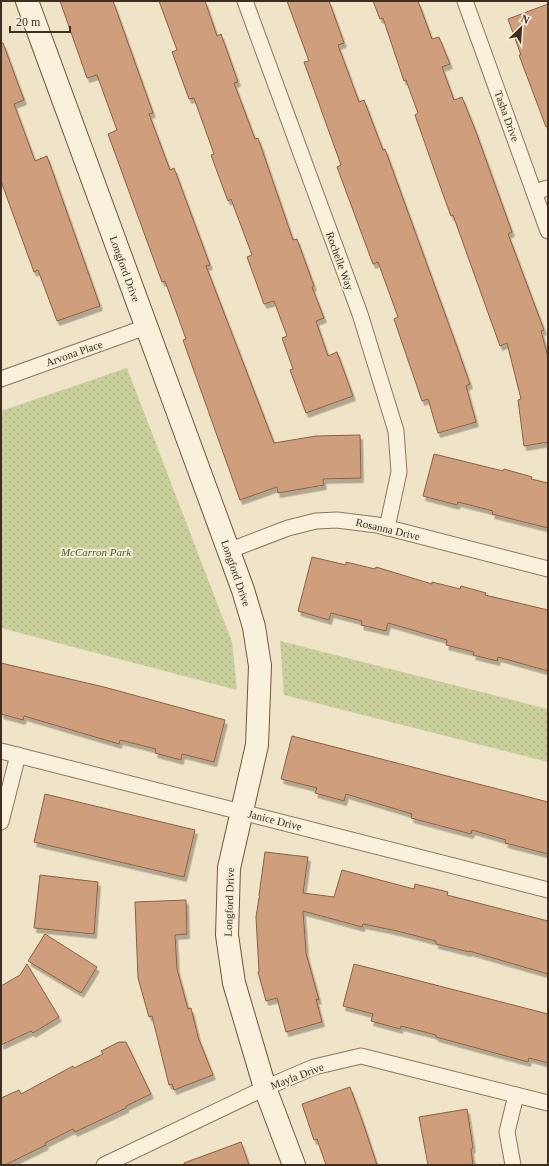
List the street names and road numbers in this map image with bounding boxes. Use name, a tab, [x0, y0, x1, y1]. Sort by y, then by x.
street label: Tasha Drive	[492, 89, 522, 143]
street label: Rochelle Way	[324, 230, 356, 292]
street label: Longford Drive	[108, 234, 143, 304]
street label: Arvona Place	[44, 338, 104, 368]
street label: Rosanna Drive	[355, 516, 421, 542]
street label: Longford Drive	[219, 538, 253, 608]
street label: Janice Drive	[247, 807, 303, 833]
street label: Longford Drive	[222, 867, 236, 937]
street label: Mayla Drive	[269, 1060, 325, 1092]

